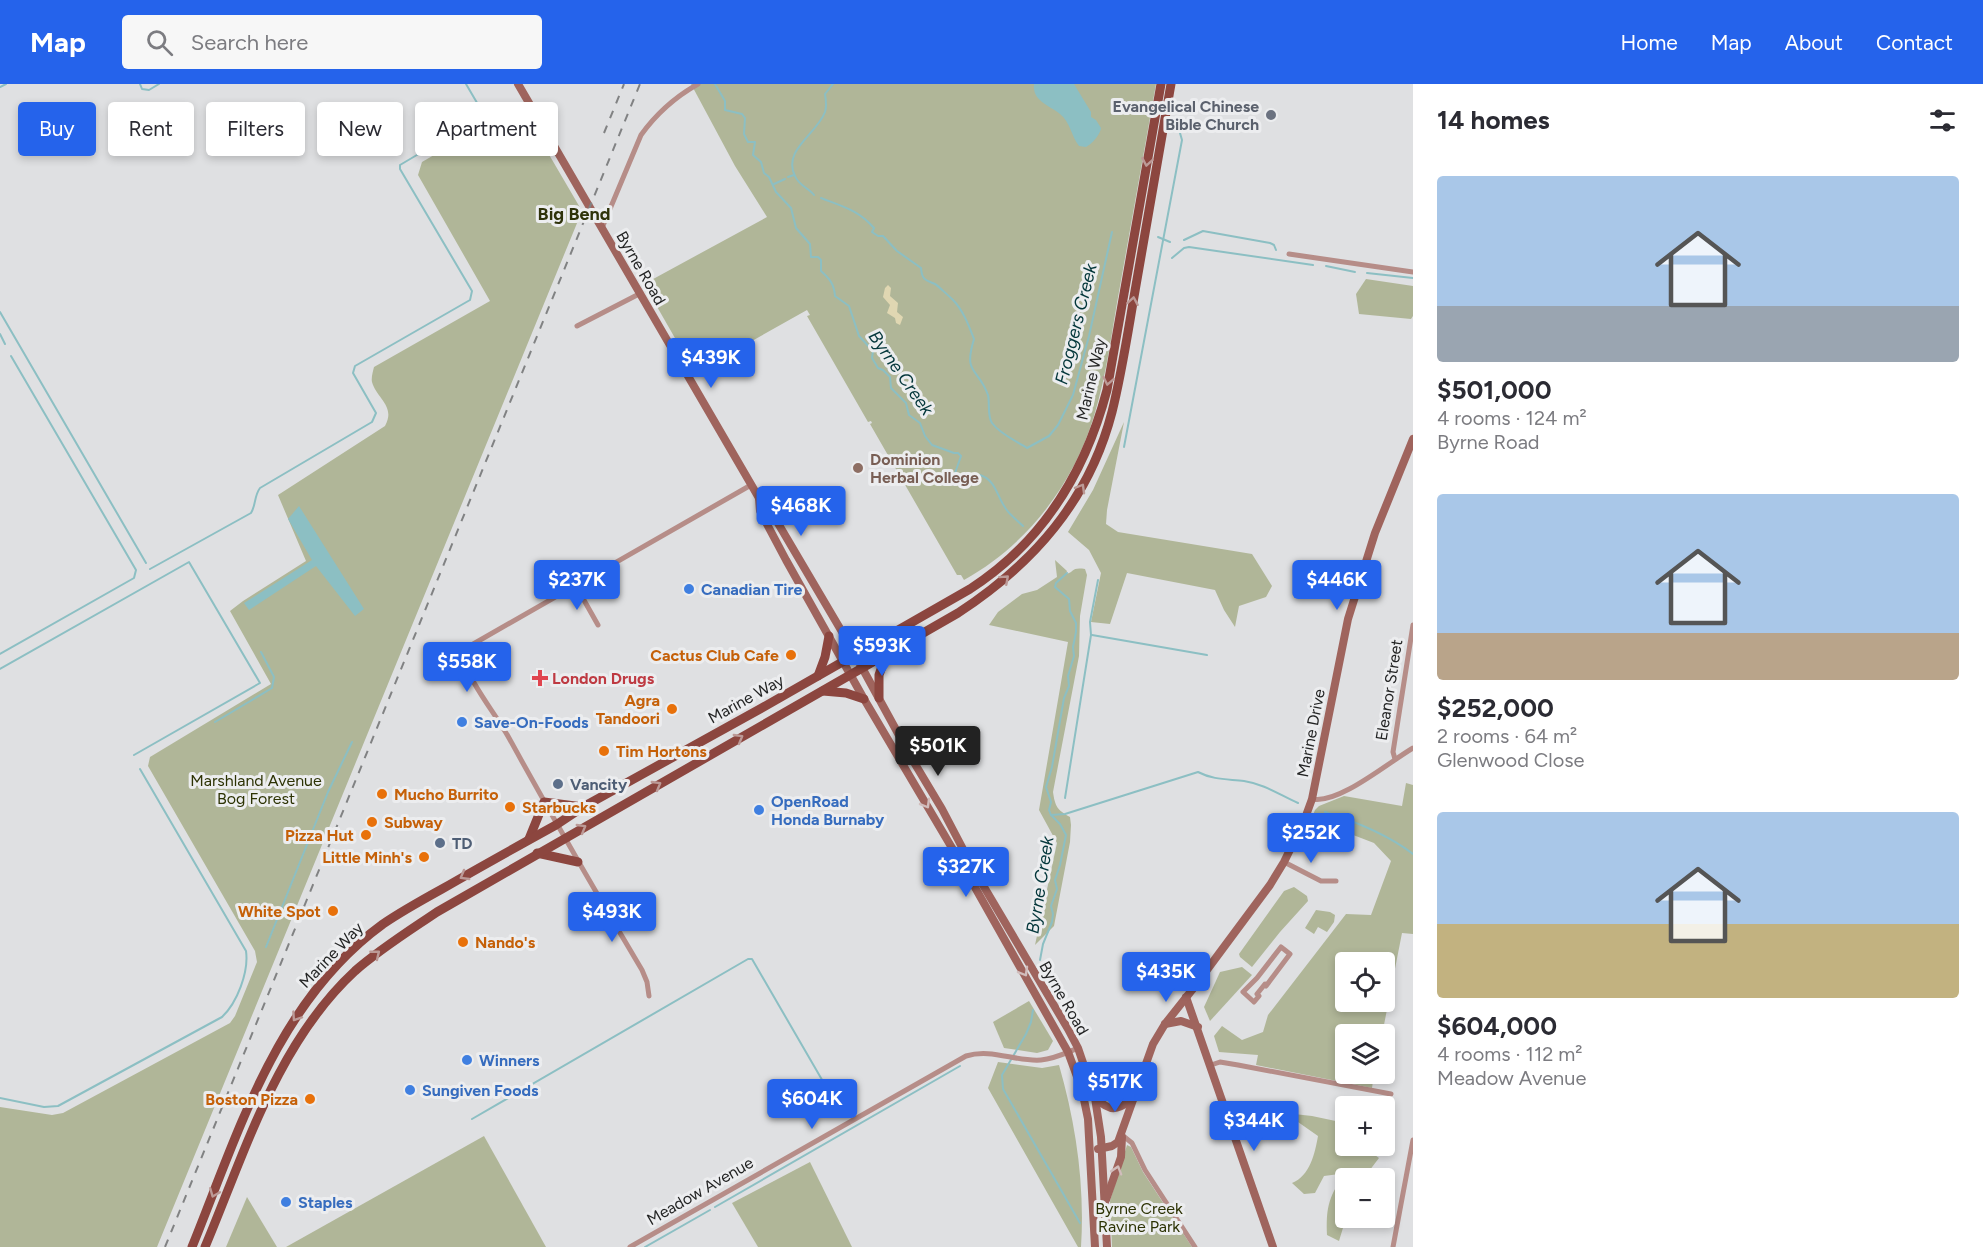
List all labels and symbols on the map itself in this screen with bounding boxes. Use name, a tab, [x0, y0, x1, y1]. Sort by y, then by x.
place label: Evangelical Chinese Bible Church	[1113, 97, 1259, 134]
marker: Evangelical Chinese Bible Church	[1264, 108, 1278, 122]
one-way arrow	[1142, 158, 1154, 167]
district label: Big Bend	[538, 203, 610, 225]
street label: Byrne Road	[612, 228, 670, 308]
water label: Froggers Creek	[1050, 260, 1102, 387]
one-way arrow	[1126, 296, 1139, 306]
water label: Byrne Creek	[864, 326, 939, 421]
street label: Marine Way	[1072, 336, 1110, 422]
pin: $439K	[669, 338, 753, 389]
one-way arrow	[1102, 376, 1115, 386]
place label: Dominion Herbal College	[870, 450, 979, 487]
marker: Dominion Herbal College	[851, 461, 865, 475]
one-way arrow	[1074, 484, 1085, 494]
pin: $468K	[759, 486, 843, 537]
pin: $237K	[535, 560, 619, 611]
pin: $446K	[1295, 560, 1379, 611]
one-way arrow	[999, 575, 1009, 586]
place label: Canadian Tire	[701, 580, 802, 599]
marker: Canadian Tire	[682, 582, 696, 596]
pin: $593K	[840, 626, 924, 677]
street label: Eleanor Street	[1372, 638, 1406, 742]
pin: $558K	[425, 642, 509, 693]
place label: Cactus Club Cafe	[650, 646, 779, 665]
marker: Cactus Club Cafe	[784, 648, 798, 662]
place label: London Drugs	[552, 669, 655, 688]
street label: Marine Way	[705, 670, 788, 728]
marker: London Drugs	[533, 671, 547, 685]
street label: Marine Drive	[1293, 687, 1329, 779]
place label: Agra Tandoori	[596, 691, 660, 728]
marker: Agra Tandoori	[665, 702, 679, 716]
place label: Save-On-Foods	[474, 713, 589, 732]
marker: Save-On-Foods	[455, 715, 469, 729]
pin: $501K	[896, 726, 980, 777]
one-way arrow	[732, 734, 743, 745]
place label: Tim Hortons	[616, 742, 707, 761]
marker: Tim Hortons	[597, 744, 611, 758]
park label: Marshland Avenue Bog Forest	[190, 771, 322, 808]
place label: Vancity	[570, 775, 628, 794]
marker: Vancity	[551, 777, 565, 791]
one-way arrow	[651, 780, 662, 792]
place label: Mucho Burrito	[394, 785, 499, 804]
marker: Mucho Burrito	[375, 787, 389, 801]
place label: OpenRoad Honda Burnaby	[771, 792, 885, 829]
one-way arrow	[919, 797, 930, 808]
place label: Starbucks	[522, 798, 597, 817]
marker: Starbucks	[503, 800, 517, 814]
marker: OpenRoad Honda Burnaby	[752, 803, 766, 817]
place label: Subway	[384, 813, 443, 832]
pin: $252K	[1269, 813, 1353, 864]
marker: Subway	[365, 815, 379, 829]
one-way arrow	[575, 824, 586, 835]
place label: Pizza Hut	[285, 826, 354, 845]
marker: Pizza Hut	[359, 828, 373, 842]
water label: Byrne Creek	[1021, 833, 1059, 935]
place label: TD	[452, 834, 473, 853]
marker: TD	[433, 836, 447, 850]
pin: $327K	[924, 847, 1008, 898]
place label: Little Minh's	[322, 848, 413, 867]
marker: Little Minh's	[417, 850, 431, 864]
one-way arrow	[460, 869, 470, 881]
pin: $493K	[570, 892, 654, 943]
place label: White Spot	[238, 902, 321, 921]
marker: White Spot	[326, 904, 340, 918]
street label: Marine Way	[295, 918, 367, 992]
place label: Nando's	[475, 933, 536, 952]
marker: Nando's	[456, 935, 470, 949]
one-way arrow	[369, 951, 380, 962]
pin: $435K	[1124, 952, 1208, 1003]
street label: Byrne Road	[1035, 958, 1093, 1038]
one-way arrow	[1016, 966, 1028, 976]
one-way arrow	[292, 1010, 303, 1021]
place label: Winners	[479, 1051, 540, 1070]
marker: Winners	[460, 1053, 474, 1067]
pin: $517K	[1073, 1062, 1157, 1113]
pin: $604K	[770, 1079, 854, 1130]
place label: Sungiven Foods	[422, 1081, 539, 1100]
marker: Sungiven Foods	[403, 1083, 417, 1097]
place label: Boston Pizza	[205, 1090, 298, 1109]
marker: Boston Pizza	[303, 1092, 317, 1106]
pin: $344K	[1212, 1101, 1296, 1152]
street label: Meadow Avenue	[644, 1153, 757, 1229]
one-way arrow	[1110, 1165, 1122, 1176]
one-way arrow	[209, 1187, 221, 1198]
place label: Staples	[298, 1193, 353, 1212]
marker: Staples	[279, 1195, 293, 1209]
park label: Byrne Creek Ravine Park	[1095, 1199, 1183, 1236]

